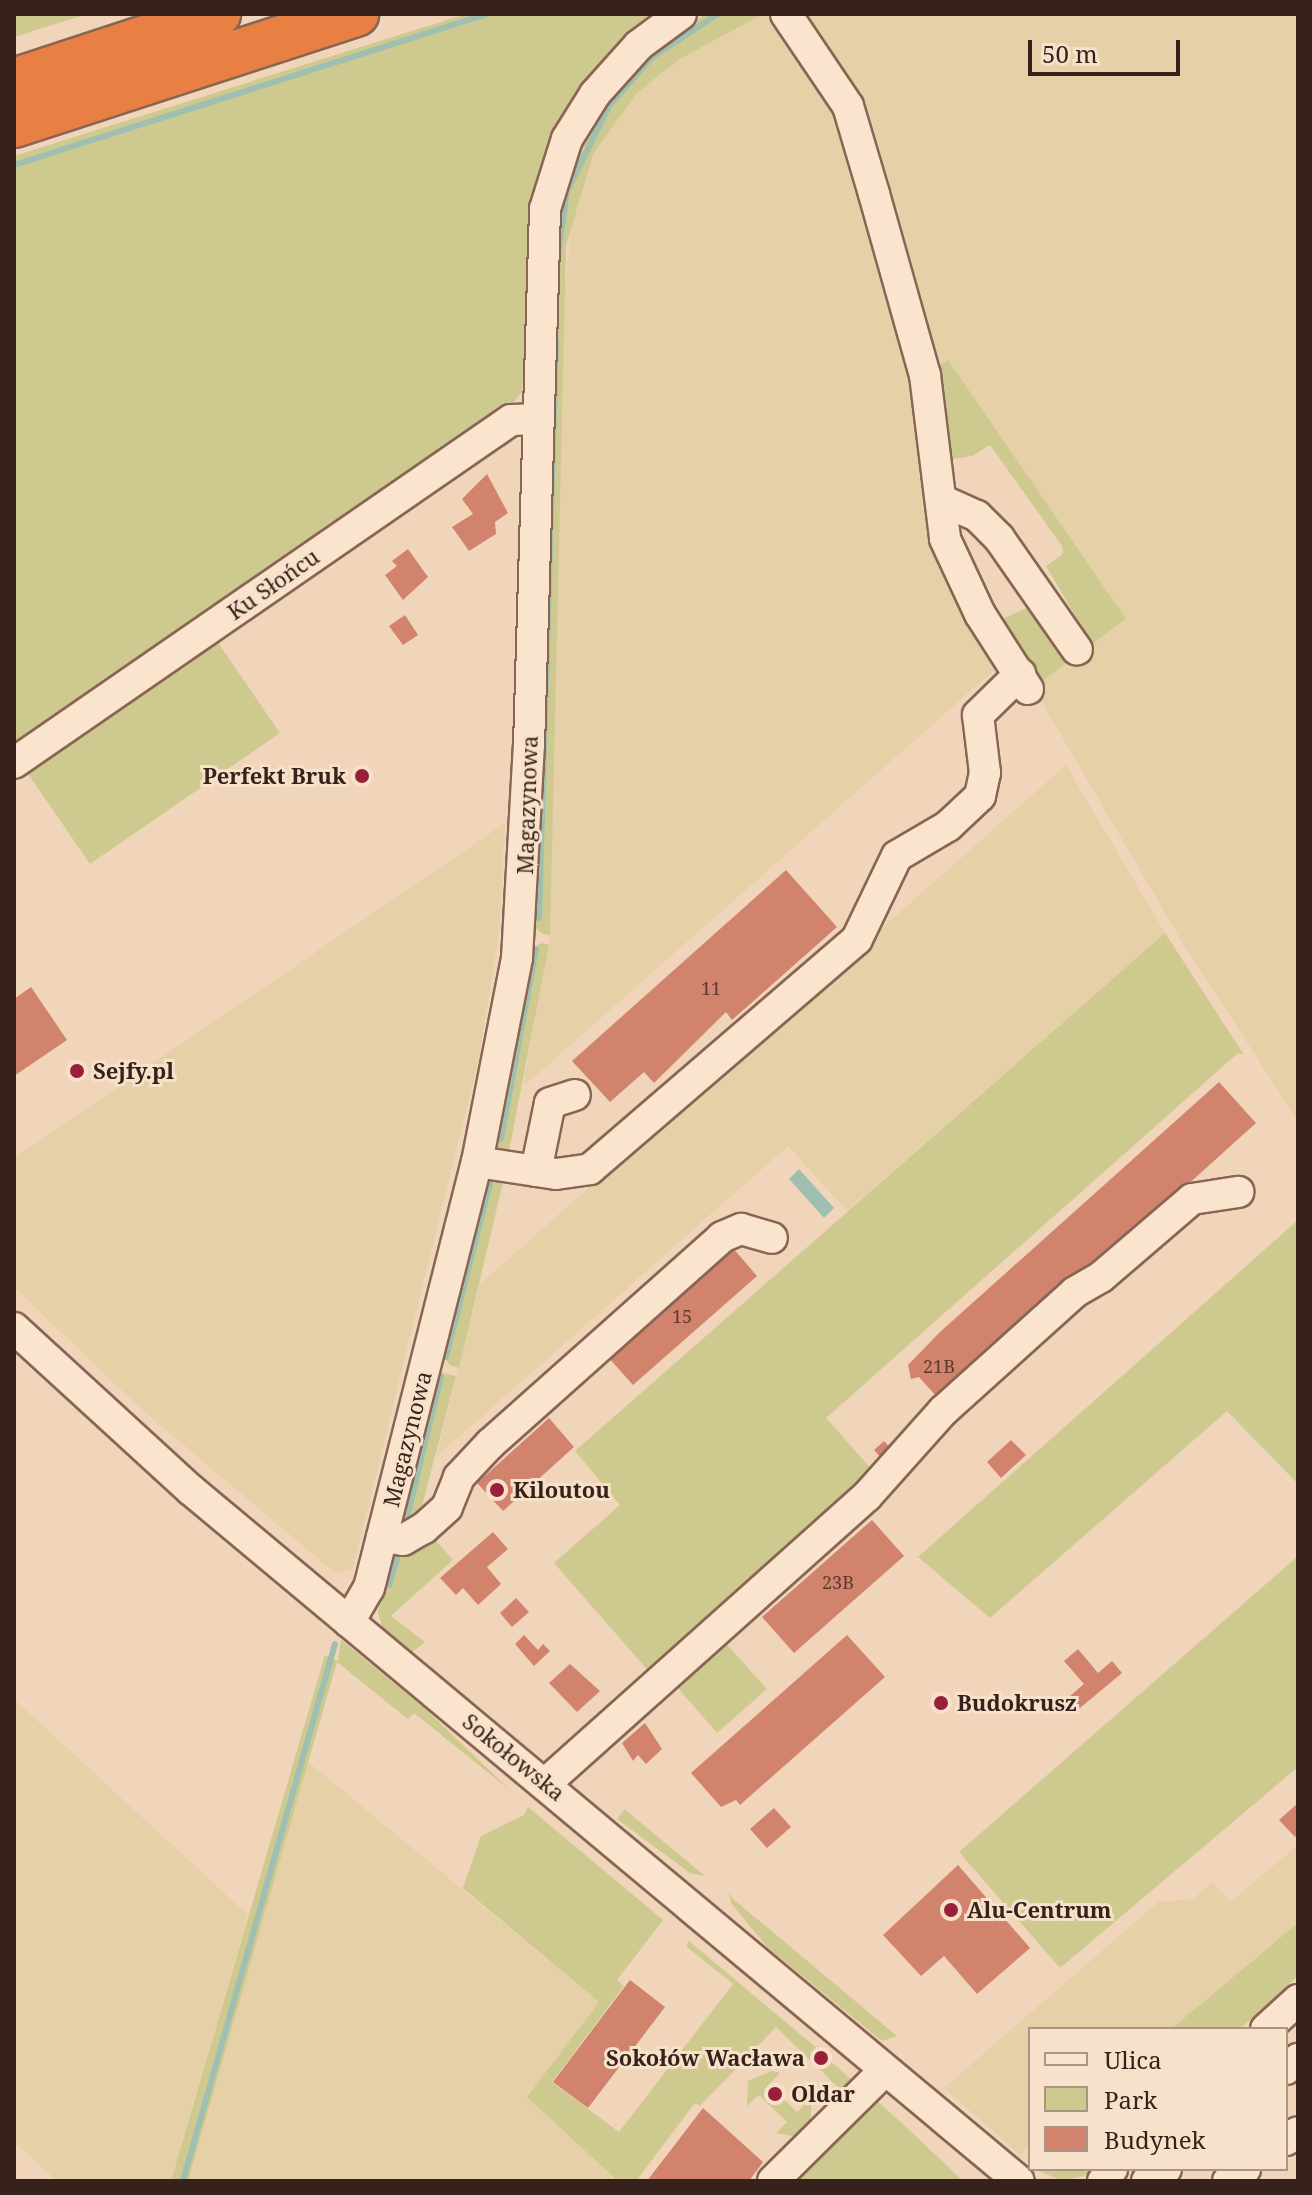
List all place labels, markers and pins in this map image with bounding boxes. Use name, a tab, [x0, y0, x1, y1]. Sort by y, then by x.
place label: Perfekt Bruk	[203, 763, 346, 789]
marker: Perfekt Bruk	[353, 767, 371, 785]
place label: Sejfy.pl	[93, 1058, 174, 1084]
marker: Sejfy.pl	[68, 1062, 86, 1080]
place label: Kiloutou	[513, 1477, 610, 1503]
marker: Kiloutou	[488, 1481, 506, 1499]
place label: Budokrusz	[957, 1690, 1077, 1716]
marker: Budokrusz	[932, 1694, 950, 1712]
place label: Alu-Centrum	[967, 1897, 1112, 1923]
marker: Alu-Centrum	[942, 1901, 960, 1919]
place label: Sokołów Wacława	[606, 2045, 805, 2071]
marker: Sokołów Wacława	[812, 2049, 830, 2067]
place label: Oldar	[791, 2081, 855, 2107]
marker: Oldar	[766, 2085, 784, 2103]

